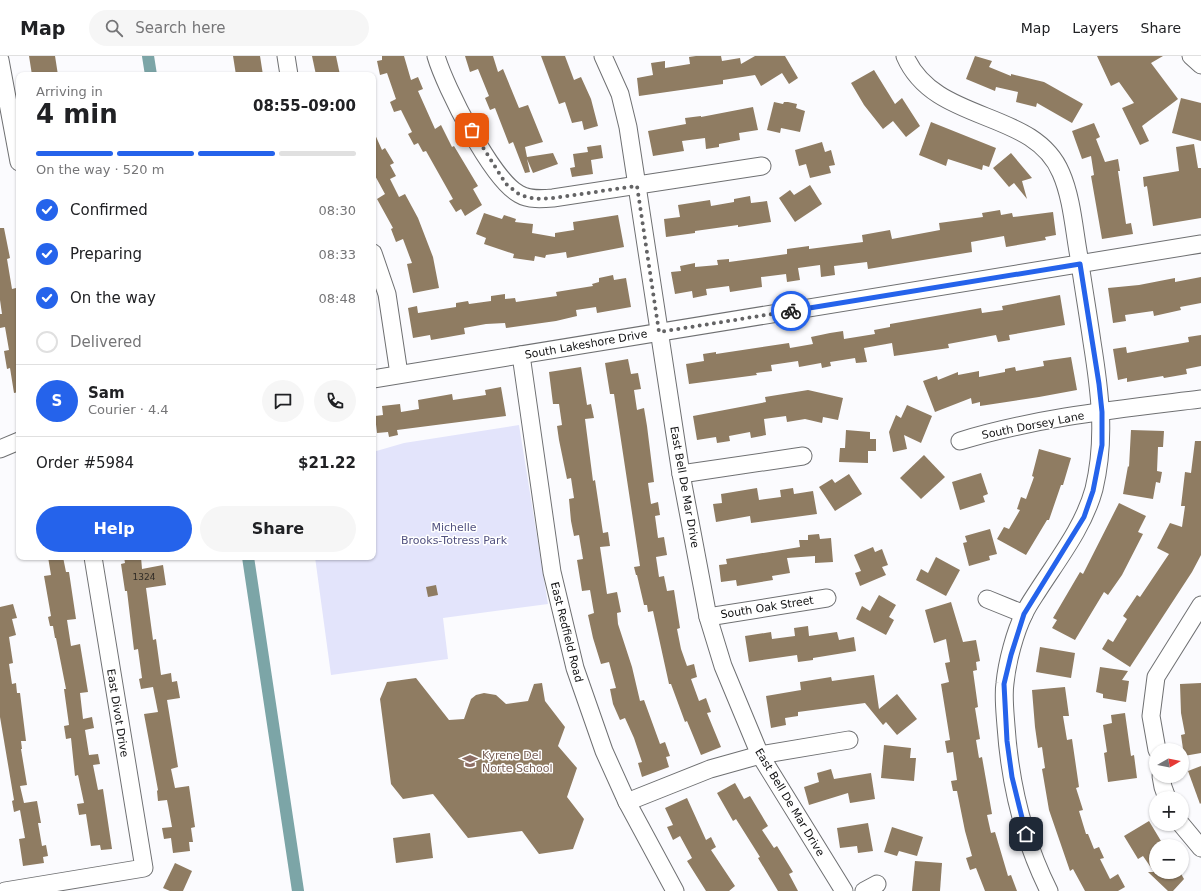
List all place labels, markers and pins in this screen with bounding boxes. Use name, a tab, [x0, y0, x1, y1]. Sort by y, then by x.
pin	[455, 113, 489, 147]
place label: Kyrene Del Norte School	[482, 749, 553, 775]
school or university icon: Kyrene Del Norte School	[461, 752, 479, 770]
pin	[1009, 817, 1043, 851]

